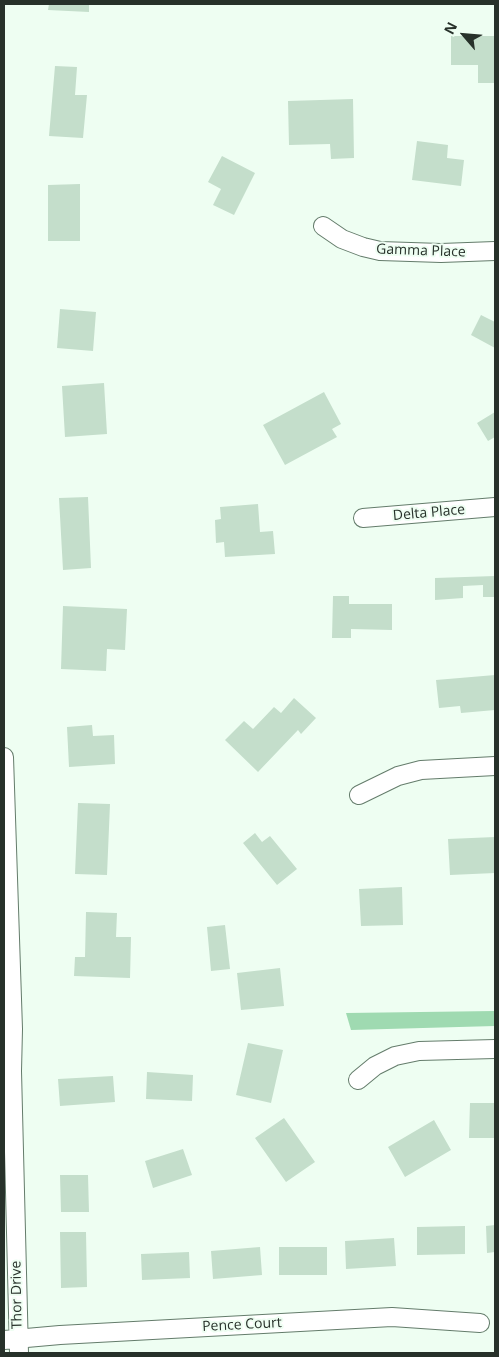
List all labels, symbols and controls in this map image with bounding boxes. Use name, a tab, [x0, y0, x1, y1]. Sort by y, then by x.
north arrow	[439, 10, 489, 60]
text: N	[439, 19, 461, 37]
street label: Gamma Place	[376, 241, 466, 261]
street label: Delta Place	[392, 501, 466, 525]
street label: Thor Drive	[8, 1261, 26, 1329]
street label: Pence Court	[202, 1315, 282, 1335]

